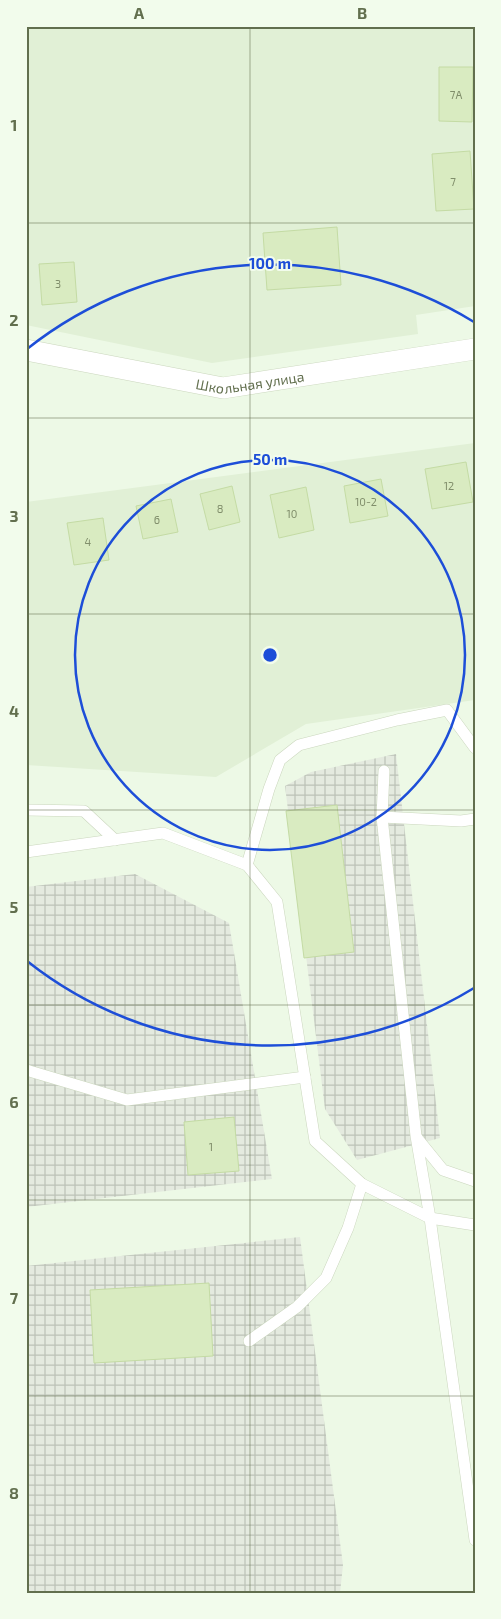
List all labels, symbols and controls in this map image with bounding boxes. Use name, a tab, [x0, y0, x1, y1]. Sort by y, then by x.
text: A	[134, 3, 145, 22]
text: B	[357, 3, 367, 22]
house number: 7А	[450, 88, 462, 101]
text: 1	[11, 115, 17, 134]
house number: 7	[450, 175, 456, 188]
text: 100 m	[249, 254, 291, 272]
house number: 3	[55, 277, 61, 290]
text: 2	[9, 310, 19, 329]
street label: Школьная улица	[195, 367, 305, 397]
text: 50 m	[253, 450, 287, 468]
house number: 12	[444, 479, 454, 492]
house number: 10-2	[355, 495, 377, 508]
house number: 8	[217, 502, 223, 515]
text: 3	[9, 506, 19, 525]
house number: 10	[286, 507, 298, 520]
house number: 6	[154, 513, 160, 526]
house number: 4	[85, 535, 92, 548]
centre of rings	[261, 646, 279, 664]
text: 4	[9, 701, 19, 720]
text: 5	[10, 897, 19, 916]
text: 6	[9, 1092, 19, 1111]
house number: 1	[209, 1140, 213, 1153]
text: 7	[10, 1288, 19, 1307]
text: 8	[9, 1483, 19, 1502]

